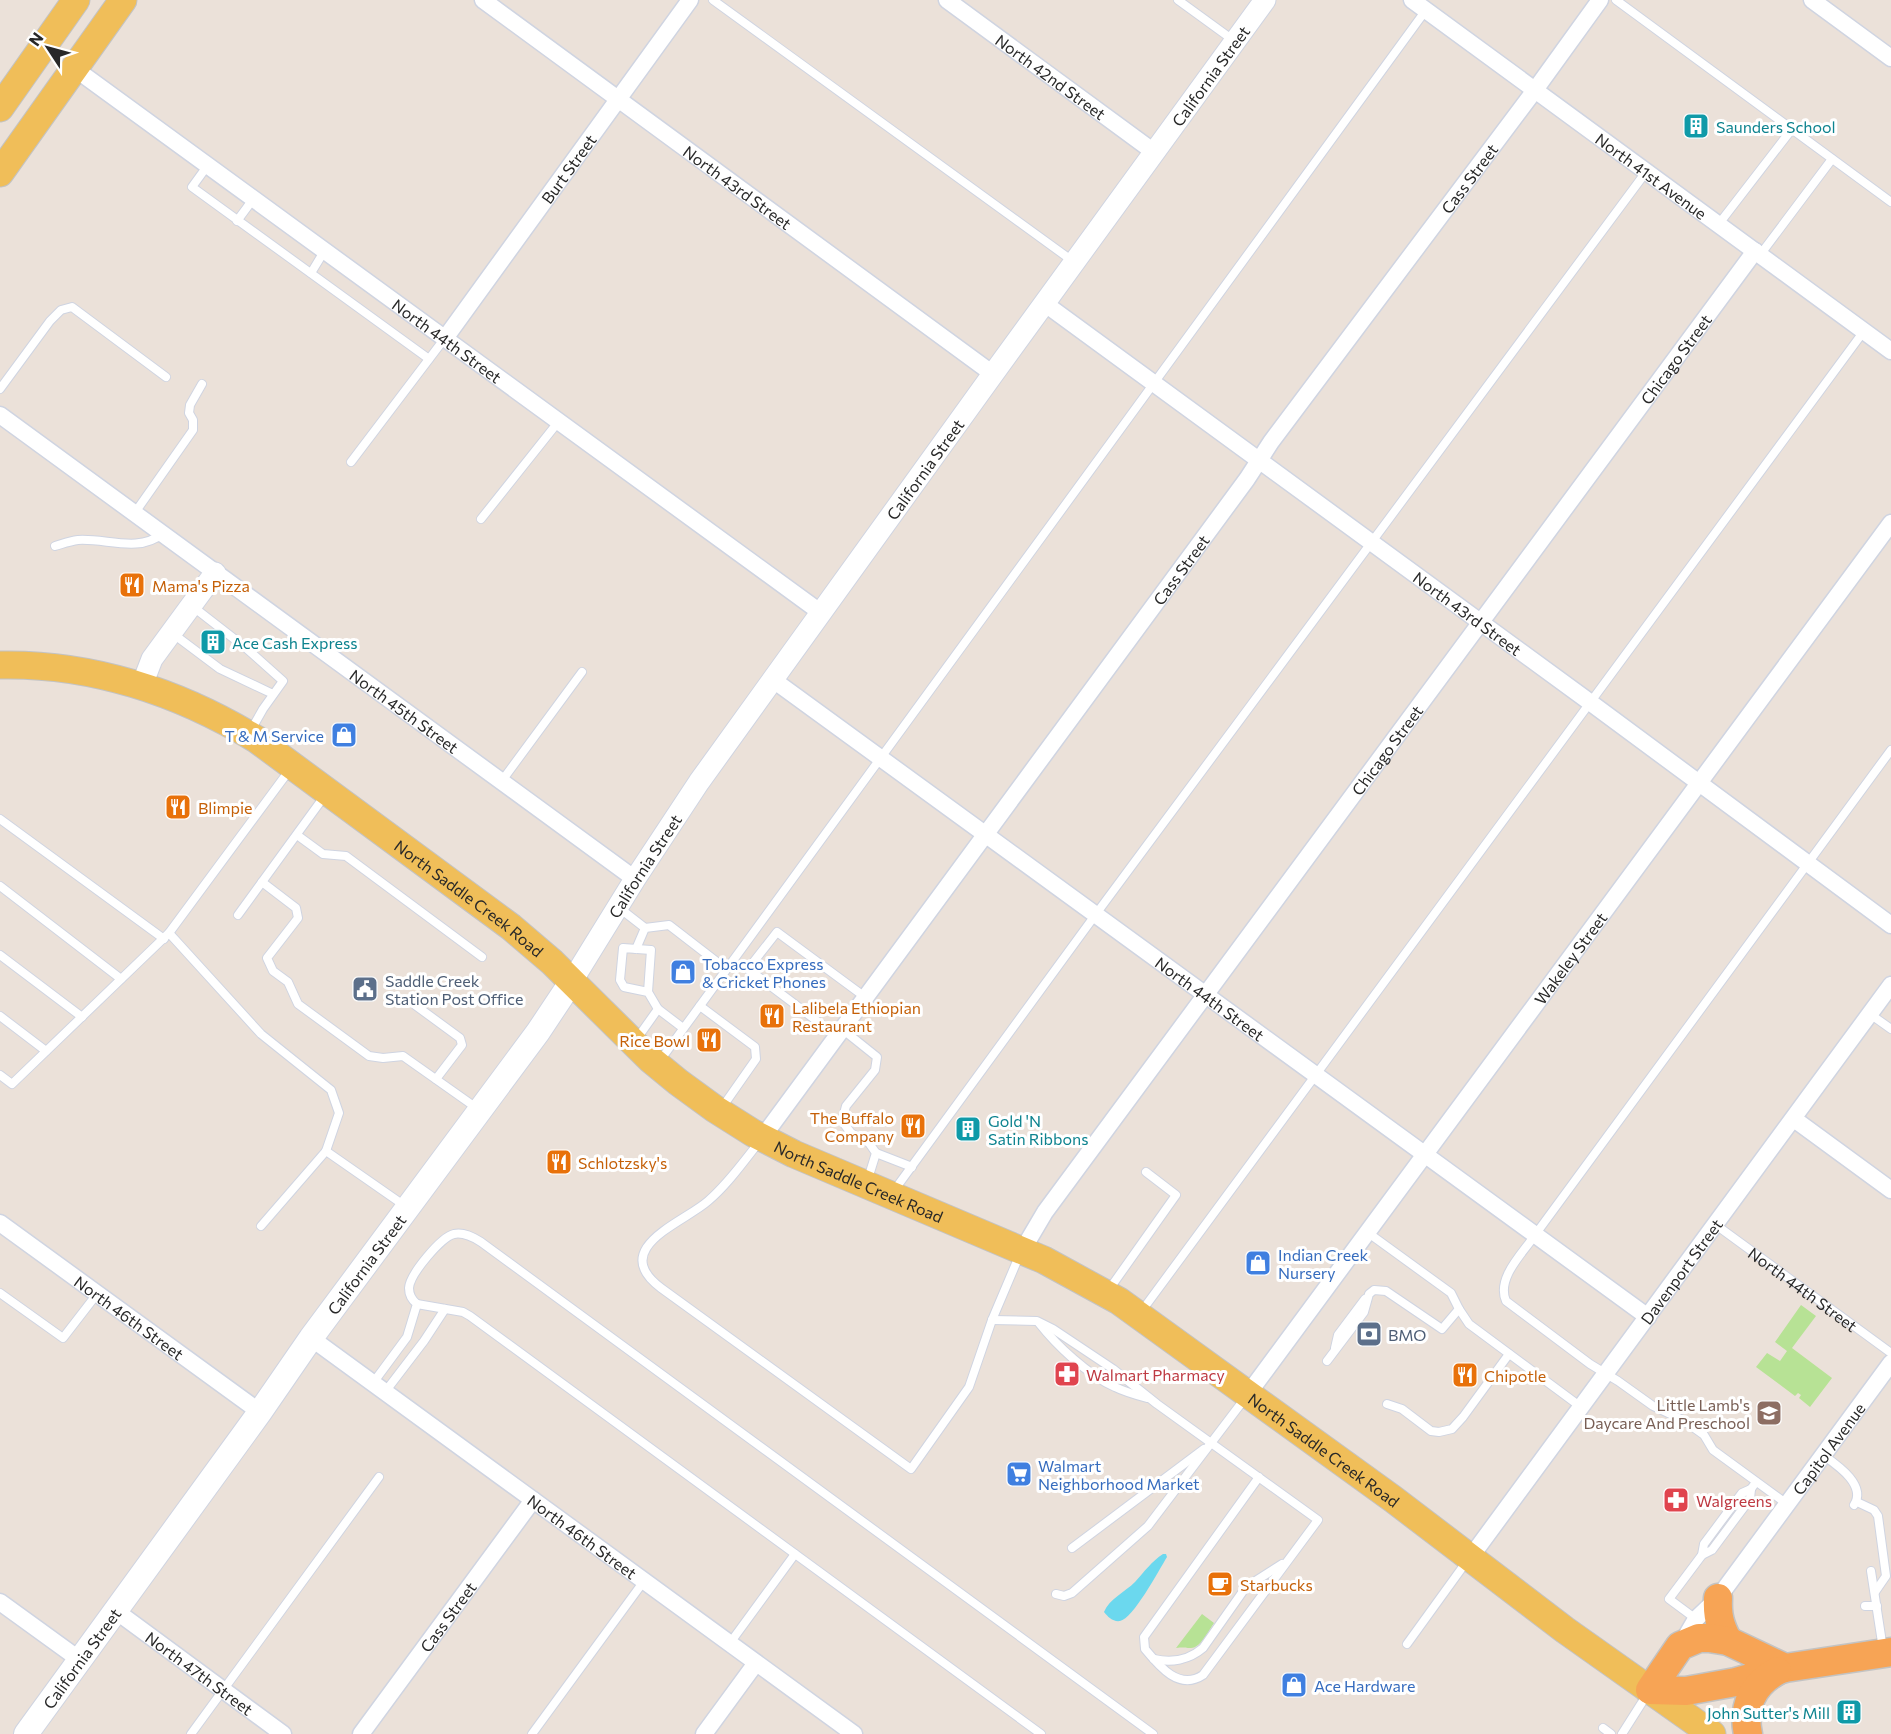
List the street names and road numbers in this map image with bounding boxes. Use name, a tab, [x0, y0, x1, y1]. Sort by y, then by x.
street label: California Street	[1167, 21, 1253, 129]
street label: North 42nd Street	[992, 30, 1110, 123]
street label: North 41st Avenue	[1592, 129, 1711, 223]
street label: Burt Street	[537, 130, 600, 207]
street label: Cass Street	[1437, 139, 1501, 217]
street label: North 43rd Street	[680, 141, 796, 233]
street label: North 44th Street	[389, 294, 506, 386]
street label: Chicago Street	[1636, 310, 1715, 408]
street label: California Street	[882, 415, 967, 523]
street label: Cass Street	[1148, 530, 1213, 608]
street label: North 43rd Street	[1410, 567, 1526, 659]
street label: North 45th Street	[347, 665, 463, 757]
street label: Chicago Street	[1347, 701, 1426, 798]
street label: California Street	[604, 810, 685, 921]
street label: North Saddle Creek Road	[391, 835, 548, 960]
street label: Wakeley Street	[1530, 908, 1610, 1008]
street label: North 44th Street	[1152, 952, 1269, 1044]
street label: North Saddle Creek Road	[771, 1136, 946, 1226]
street label: California Street	[323, 1210, 409, 1318]
street label: Davenport Street	[1636, 1214, 1726, 1327]
street label: North 44th Street	[1745, 1243, 1862, 1335]
street label: North 46th Street	[71, 1271, 188, 1363]
street label: North Saddle Creek Road	[1245, 1388, 1404, 1510]
street label: Capitol Avenue	[1788, 1399, 1868, 1498]
street label: North 46th Street	[524, 1490, 641, 1582]
street label: Cass Street	[415, 1577, 480, 1655]
street label: California Street	[38, 1604, 124, 1712]
street label: North 47th Street	[142, 1627, 258, 1719]

